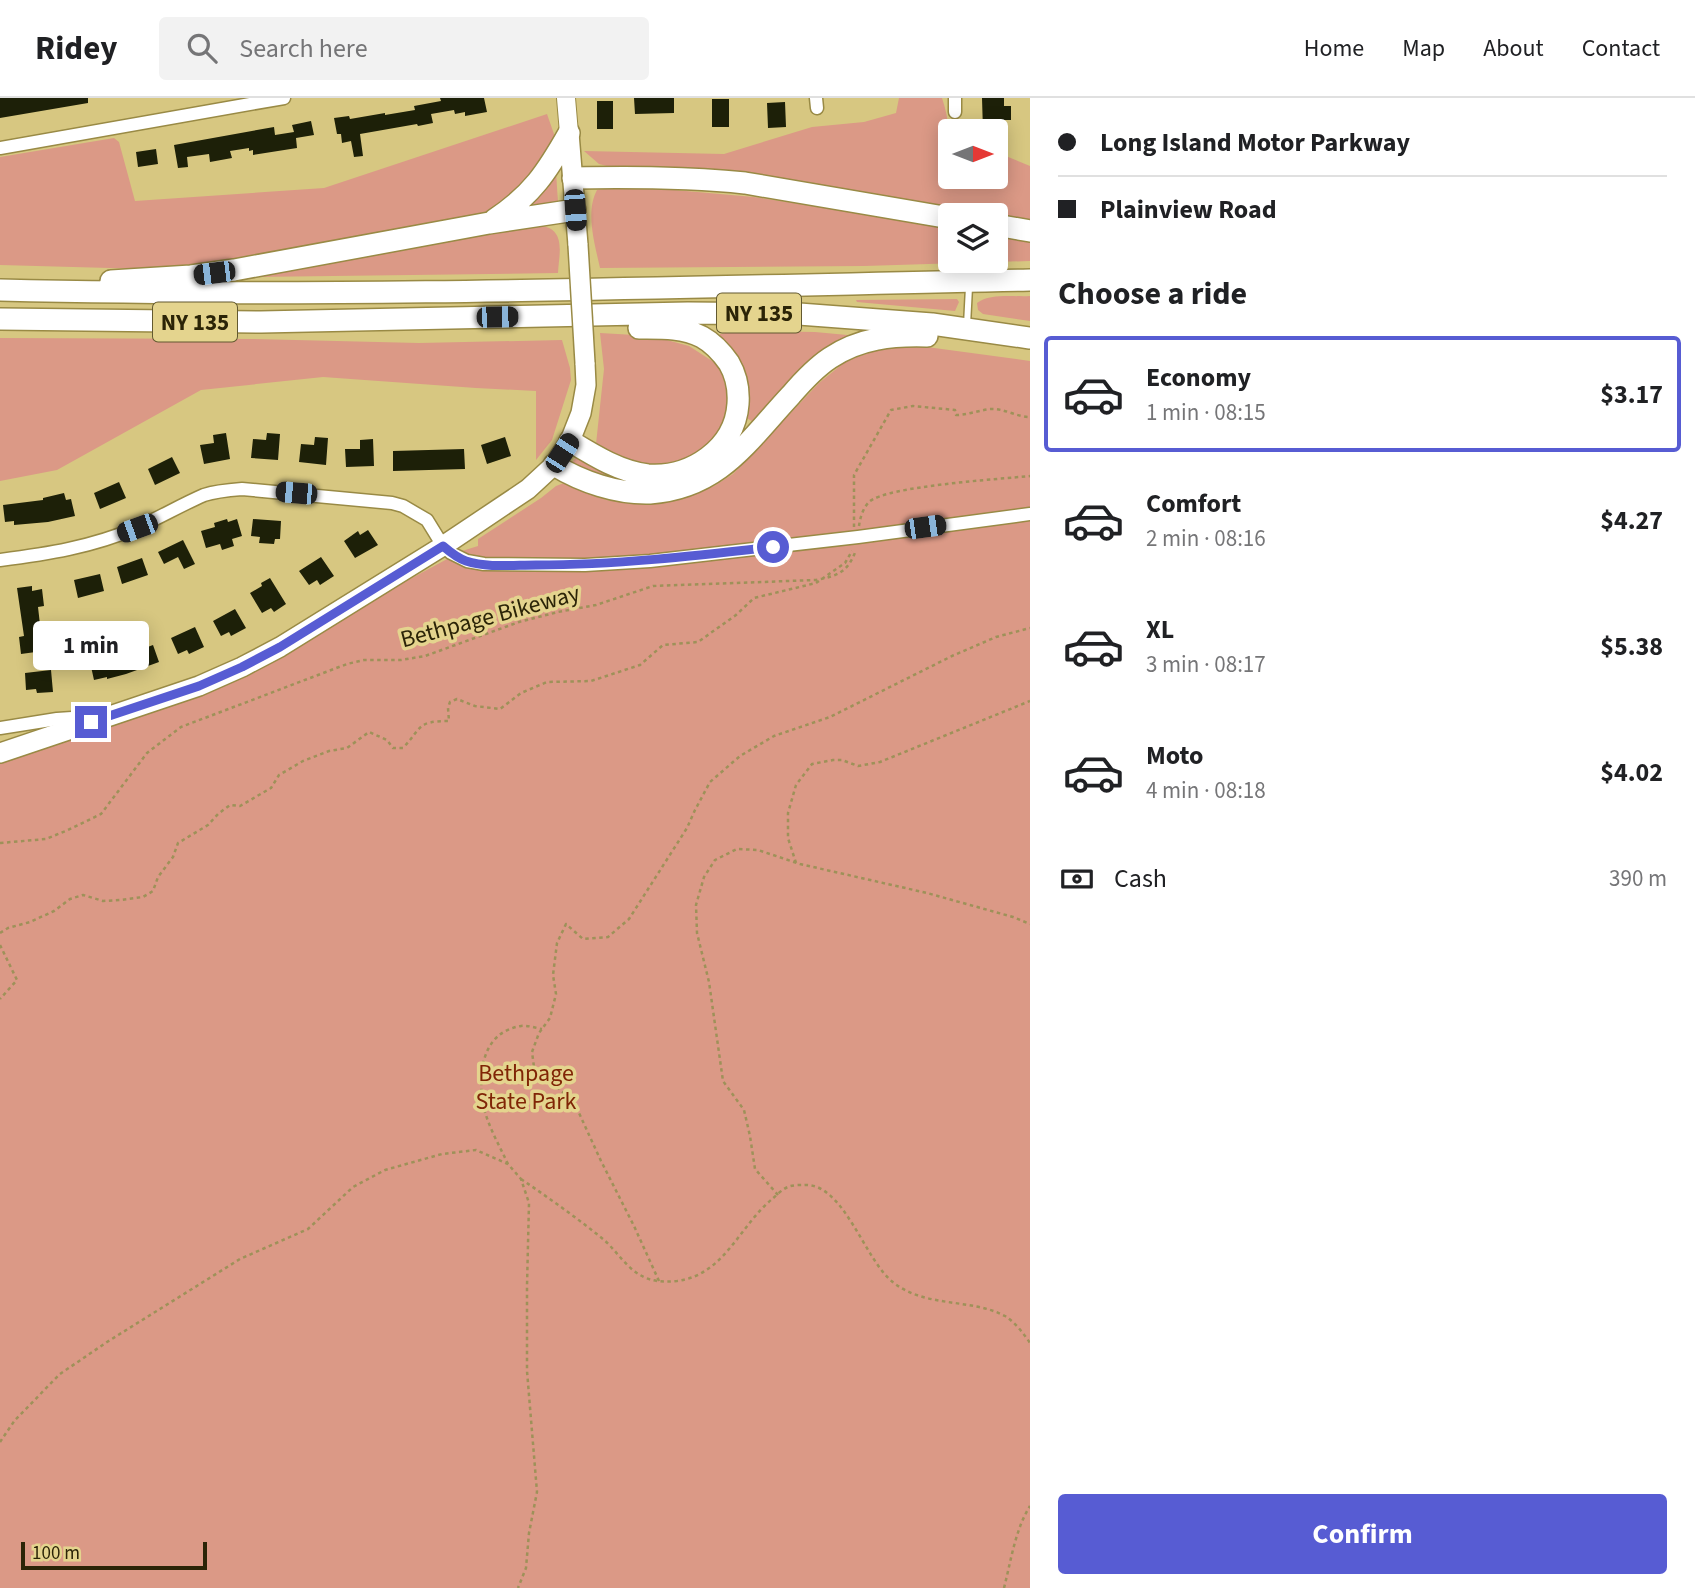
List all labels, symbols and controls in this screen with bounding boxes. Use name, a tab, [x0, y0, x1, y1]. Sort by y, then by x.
search box	[159, 17, 649, 80]
text: Ridey	[35, 25, 117, 72]
icon: search	[183, 29, 221, 67]
text: Search here	[239, 30, 368, 67]
text: Home	[1304, 31, 1364, 66]
text: Map	[1402, 31, 1445, 66]
text: About	[1483, 31, 1544, 66]
text: Contact	[1582, 31, 1660, 66]
north arrow	[938, 119, 1008, 189]
map controls	[938, 119, 1008, 273]
text: Long Island Motor Parkway	[1100, 124, 1410, 161]
car	[564, 188, 587, 232]
text: Plainview Road	[1100, 191, 1277, 228]
button: layers	[938, 203, 1008, 273]
car	[192, 260, 237, 286]
text: Choose a ride	[1058, 271, 1247, 317]
road number: NY 135	[717, 294, 801, 332]
road number: NY 135	[153, 302, 237, 342]
car	[476, 306, 519, 328]
text: Economy	[1146, 359, 1251, 396]
icon: car	[1062, 363, 1125, 426]
text: $3.17	[1600, 376, 1663, 413]
text: 1 min · 08:15	[1146, 396, 1266, 429]
car	[542, 430, 583, 476]
car	[275, 481, 318, 505]
text: Comfort	[1146, 485, 1241, 522]
icon: car	[1062, 489, 1125, 552]
text: $4.27	[1600, 502, 1663, 539]
car	[114, 511, 161, 545]
car	[903, 514, 948, 540]
text: 2 min · 08:16	[1146, 522, 1266, 555]
route start	[757, 531, 789, 563]
street label: Bethpage Bikeway	[397, 576, 584, 657]
text: XL	[1146, 611, 1174, 648]
icon: car	[1062, 615, 1125, 678]
callout: 1 min	[33, 620, 149, 670]
text: $5.38	[1600, 628, 1663, 665]
text: 1 min	[63, 629, 119, 662]
text: 3 min · 08:17	[1146, 648, 1266, 681]
route end	[75, 706, 107, 738]
text: Moto	[1146, 737, 1203, 774]
icon: car	[1062, 741, 1125, 804]
text: $4.02	[1600, 754, 1663, 791]
text: 4 min · 08:18	[1146, 774, 1266, 807]
icon: cash	[1058, 860, 1096, 898]
text: Cash	[1114, 860, 1167, 897]
text: 390 m	[1609, 862, 1667, 895]
park label: Bethpage State Park	[476, 1056, 577, 1119]
button: Confirm	[1058, 1494, 1667, 1574]
scale bar	[21, 1539, 206, 1571]
text: 100 m	[32, 1540, 80, 1567]

